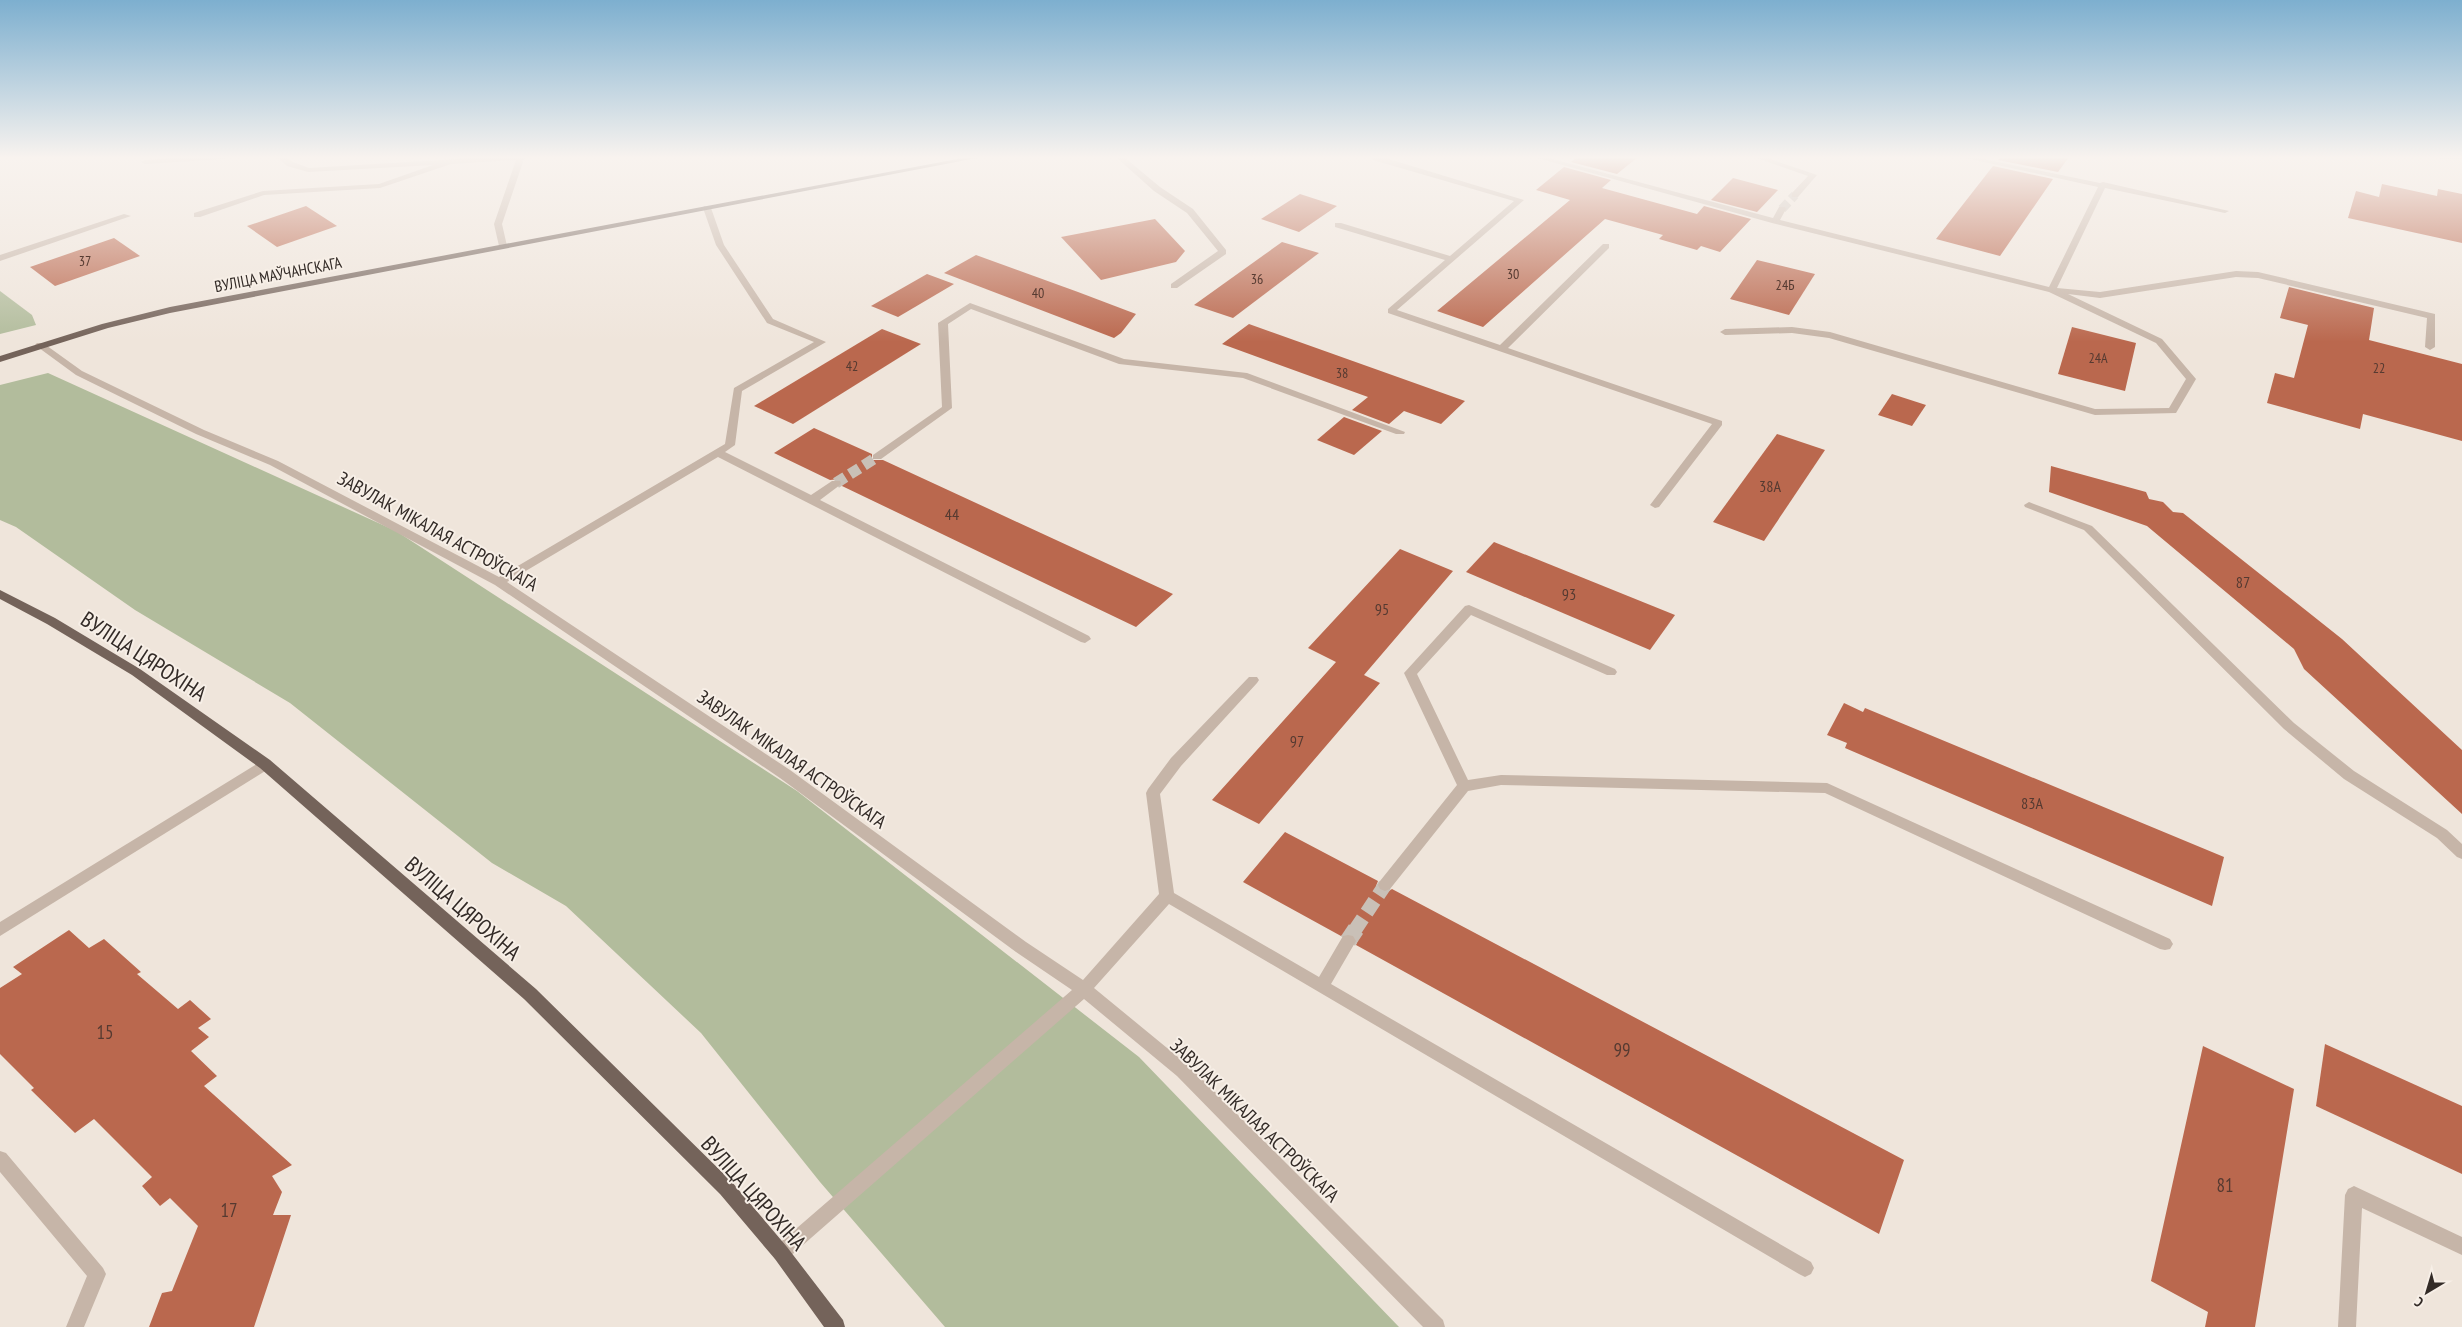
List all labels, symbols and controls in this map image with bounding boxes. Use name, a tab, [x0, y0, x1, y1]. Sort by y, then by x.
house number: 37	[79, 252, 91, 270]
street label: ВУЛІЦА МАЎЧАНСКАГА	[213, 252, 344, 296]
house number: 30	[1507, 265, 1519, 283]
house number: 36	[1251, 270, 1263, 288]
house number: 24Б	[1776, 276, 1794, 294]
house number: 40	[1032, 284, 1044, 302]
house number: 24А	[2088, 349, 2108, 367]
house number: 42	[846, 357, 858, 375]
house number: 22	[2373, 359, 2385, 377]
house number: 38	[1336, 364, 1348, 382]
street label: ЗАВУЛАК МІКАЛАЯ АСТРОЎСКАГА	[334, 466, 542, 596]
house number: 38А	[1759, 476, 1781, 496]
house number: 44	[945, 504, 959, 524]
house number: 87	[2236, 572, 2250, 592]
house number: 93	[1562, 584, 1576, 604]
house number: 95	[1375, 599, 1389, 619]
street label: ВУЛІЦА ЦЯРОХІНА	[76, 605, 213, 707]
street label: ЗАВУЛАК МІКАЛАЯ АСТРОЎСКАГА	[693, 684, 891, 834]
house number: 97	[1290, 731, 1304, 751]
house number: 83А	[2021, 793, 2043, 813]
street label: ВУЛІЦА ЦЯРОХІНА	[399, 850, 527, 966]
house number: 15	[96, 1020, 114, 1044]
street label: ЗАВУЛАК МІКАЛАЯ АСТРОЎСКАГА	[1166, 1033, 1344, 1207]
house number: 99	[1613, 1038, 1631, 1062]
street label: ВУЛІЦА ЦЯРОХІНА	[695, 1130, 813, 1257]
house number: 81	[2216, 1173, 2234, 1197]
house number: 17	[220, 1198, 238, 1222]
north arrow	[2402, 1267, 2452, 1317]
text: С	[2410, 1293, 2427, 1311]

